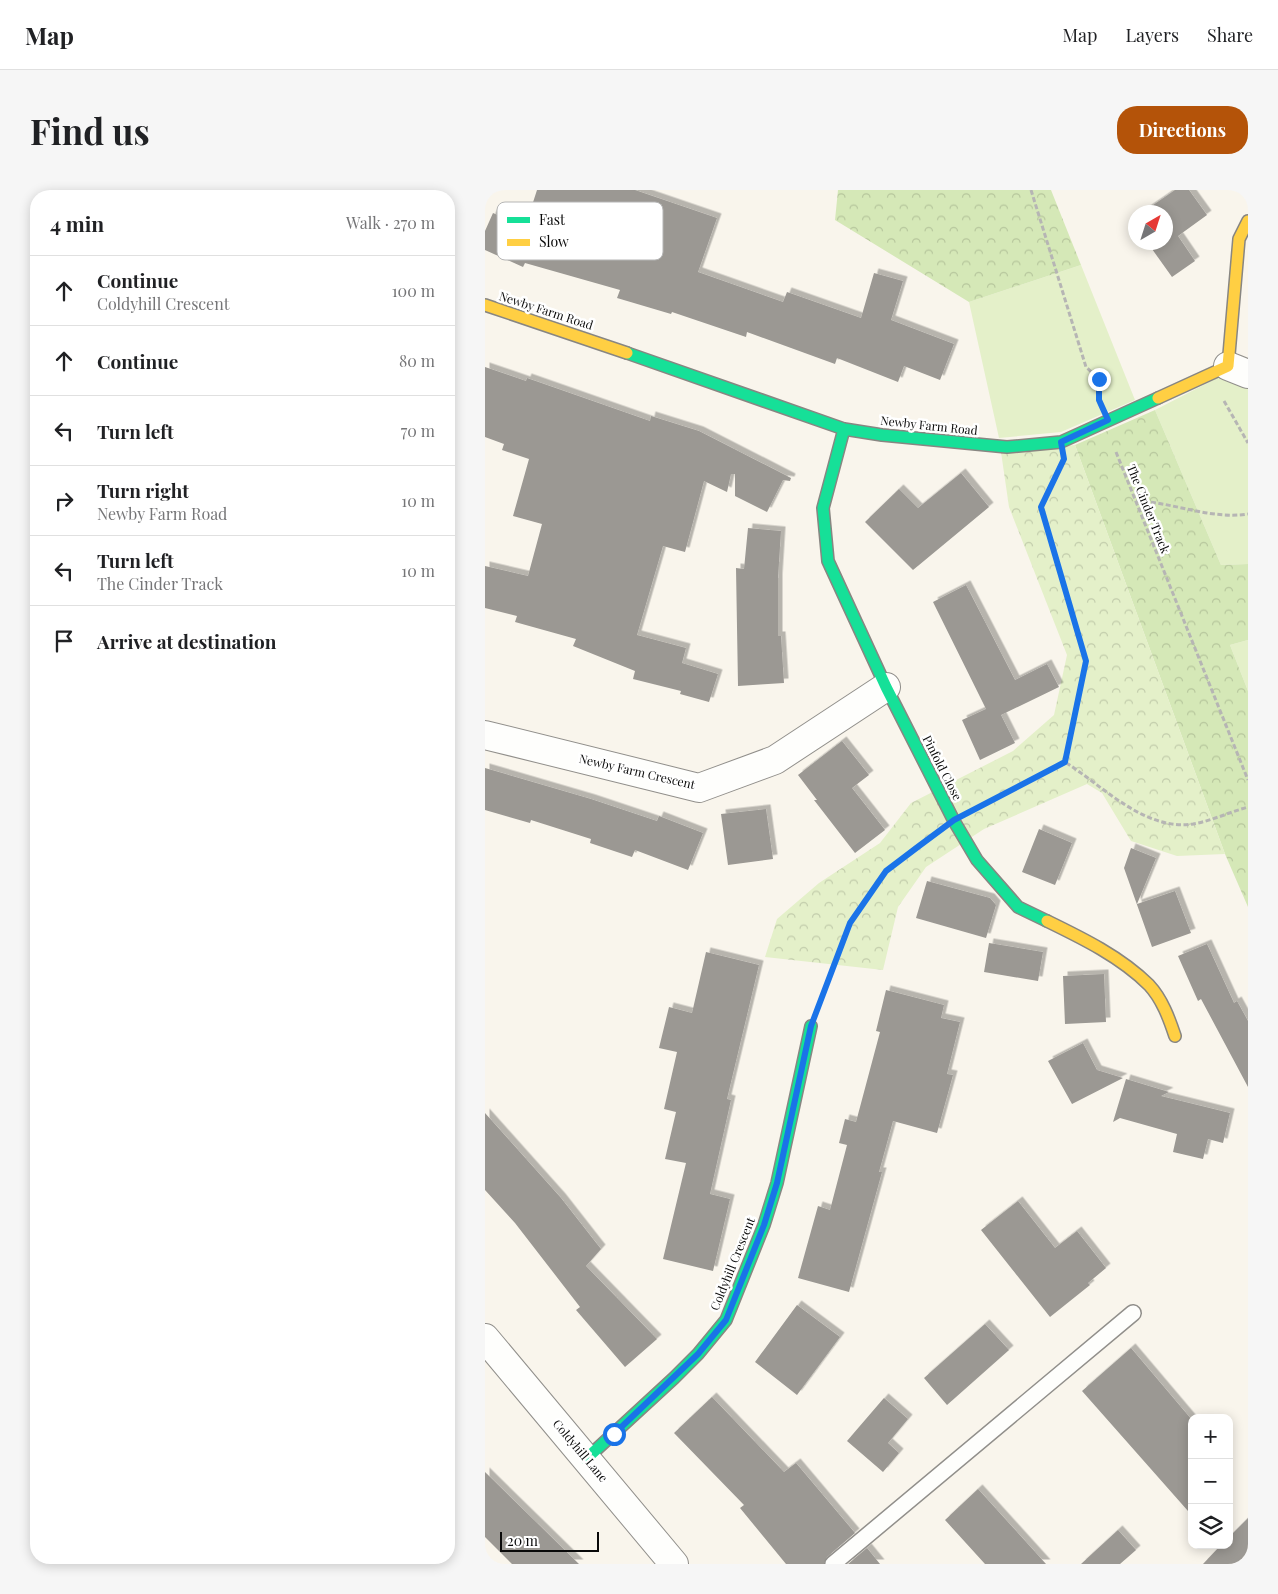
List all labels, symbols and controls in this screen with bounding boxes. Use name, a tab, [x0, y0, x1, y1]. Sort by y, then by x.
text: Map	[25, 19, 74, 51]
text: Map	[1062, 23, 1097, 47]
text: Layers	[1125, 23, 1179, 47]
text: Share	[1207, 23, 1253, 47]
button: Directions	[1117, 106, 1248, 154]
text: Find us	[30, 107, 150, 154]
legend	[497, 202, 663, 260]
north arrow	[1128, 205, 1173, 250]
text: 4 min	[50, 209, 104, 237]
text: Fast	[539, 210, 566, 229]
text: Walk · 270 m	[346, 212, 435, 233]
text: Slow	[539, 232, 569, 251]
text: Continue	[97, 267, 178, 293]
icon: ahead	[50, 277, 78, 305]
text: 100 m	[392, 280, 435, 301]
street label: Newby Farm Road	[497, 287, 595, 333]
text: Coldyhill Crescent	[97, 293, 229, 314]
icon: ahead	[50, 347, 78, 375]
text: Continue	[97, 348, 178, 374]
text: 80 m	[399, 350, 435, 371]
route end	[1088, 368, 1111, 391]
street label: Newby Farm Road	[880, 412, 979, 438]
icon: left	[50, 417, 78, 445]
text: Turn left	[97, 418, 174, 444]
text: 70 m	[401, 420, 435, 441]
street label: The Cinder Track	[1124, 462, 1174, 556]
text: Turn right	[97, 477, 189, 503]
icon: right	[50, 487, 78, 515]
text: 10 m	[401, 490, 435, 511]
text: Newby Farm Road	[97, 503, 227, 524]
text: Turn left	[97, 547, 174, 573]
icon: left	[50, 557, 78, 585]
text: 10 m	[401, 560, 435, 581]
text: The Cinder Track	[97, 573, 223, 594]
icon: arrive	[50, 627, 78, 655]
text: Arrive at destination	[97, 628, 277, 654]
street label: Pinfold Close	[920, 732, 966, 803]
street label: Newby Farm Crescent	[578, 750, 698, 792]
street label: Coldyhill Crescent	[706, 1214, 758, 1313]
map controls	[1188, 1414, 1233, 1549]
button: +	[1188, 1414, 1233, 1459]
street label: Coldyhill Lane	[550, 1416, 612, 1485]
route start	[603, 1423, 626, 1446]
button: −	[1188, 1459, 1233, 1504]
button: layers	[1188, 1504, 1233, 1549]
scale bar	[500, 1529, 599, 1552]
text: 20 m	[507, 1531, 538, 1550]

